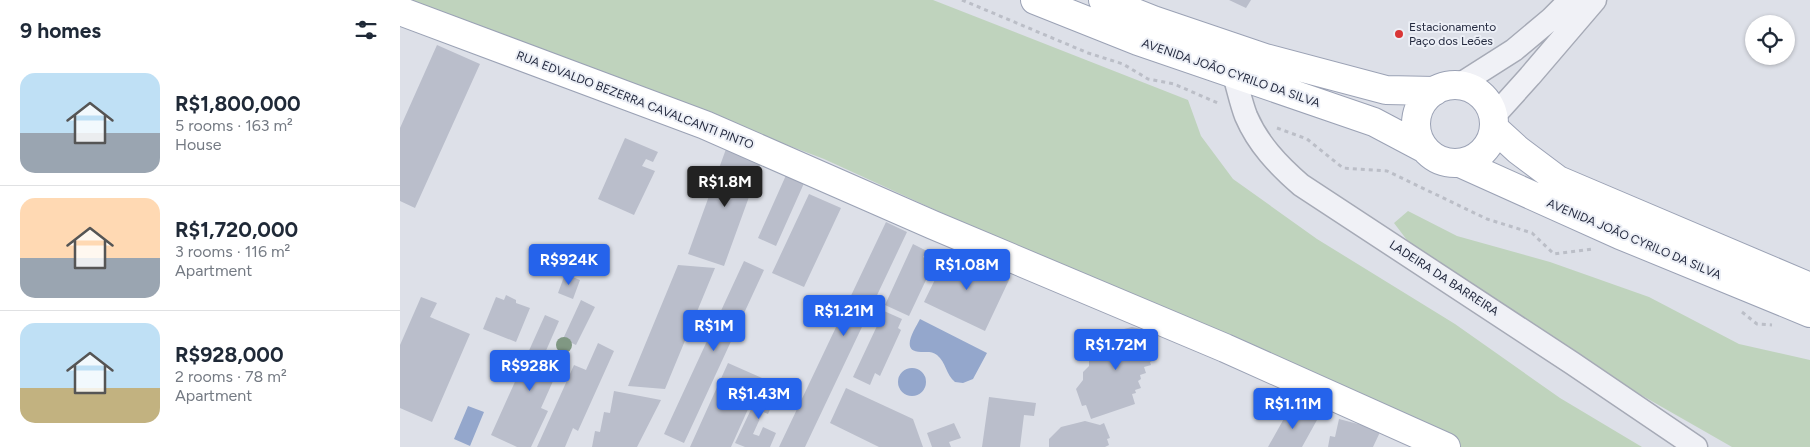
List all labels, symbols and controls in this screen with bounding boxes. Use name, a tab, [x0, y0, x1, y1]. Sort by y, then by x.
map controls	[1745, 15, 1795, 65]
button: locate	[1745, 15, 1795, 65]
icon: filters	[352, 16, 380, 44]
text: 9 homes	[20, 18, 101, 43]
place label: Estacionamento Paço dos Leões	[1409, 20, 1496, 48]
marker: Estacionamento Paço dos Leões	[1393, 28, 1405, 40]
street label: AVENIDA JOÃO CYRILO DA SILVA	[1140, 36, 1322, 110]
street label: RUA EDVALDO BEZERRA CAVALCANTI PINTO	[514, 48, 756, 152]
text: R$1,800,000	[175, 91, 301, 116]
icon: home	[60, 93, 120, 153]
text: 5 rooms · 163 m²	[175, 116, 293, 135]
text: House	[175, 135, 221, 154]
pin: R$1.8M	[684, 166, 766, 208]
text: R$1.8M	[698, 172, 752, 191]
street label: AVENIDA JOÃO CYRILO DA SILVA	[1545, 196, 1723, 282]
text: R$1,720,000	[175, 217, 298, 242]
icon: home	[60, 218, 120, 278]
street label: LADEIRA DA BARREIRA	[1387, 237, 1501, 319]
text: 3 rooms · 116 m²	[175, 242, 290, 261]
pin: R$924K	[528, 244, 610, 286]
pin: R$1.08M	[921, 248, 1013, 291]
text: R$924K	[540, 250, 598, 269]
text: R$1.08M	[935, 255, 999, 274]
text: Apartment	[175, 261, 252, 280]
pin: R$1.21M	[798, 294, 890, 337]
text: R$1.21M	[814, 301, 874, 320]
pin: R$1M	[684, 310, 744, 352]
text: R$1M	[694, 316, 734, 335]
pin: R$1.72M	[1070, 328, 1162, 371]
text: R$1.72M	[1085, 335, 1147, 354]
text: R$928,000	[175, 342, 284, 367]
icon: home	[60, 343, 120, 403]
pin: R$928K	[489, 350, 571, 392]
text: R$928K	[501, 356, 559, 375]
text: 2 rooms · 78 m²	[175, 367, 287, 386]
pin: R$1.43M	[713, 378, 805, 420]
text: R$1.43M	[728, 384, 790, 403]
text: Apartment	[175, 386, 252, 405]
pin: R$1.11M	[1247, 388, 1339, 430]
text: R$1.11M	[1264, 394, 1322, 413]

